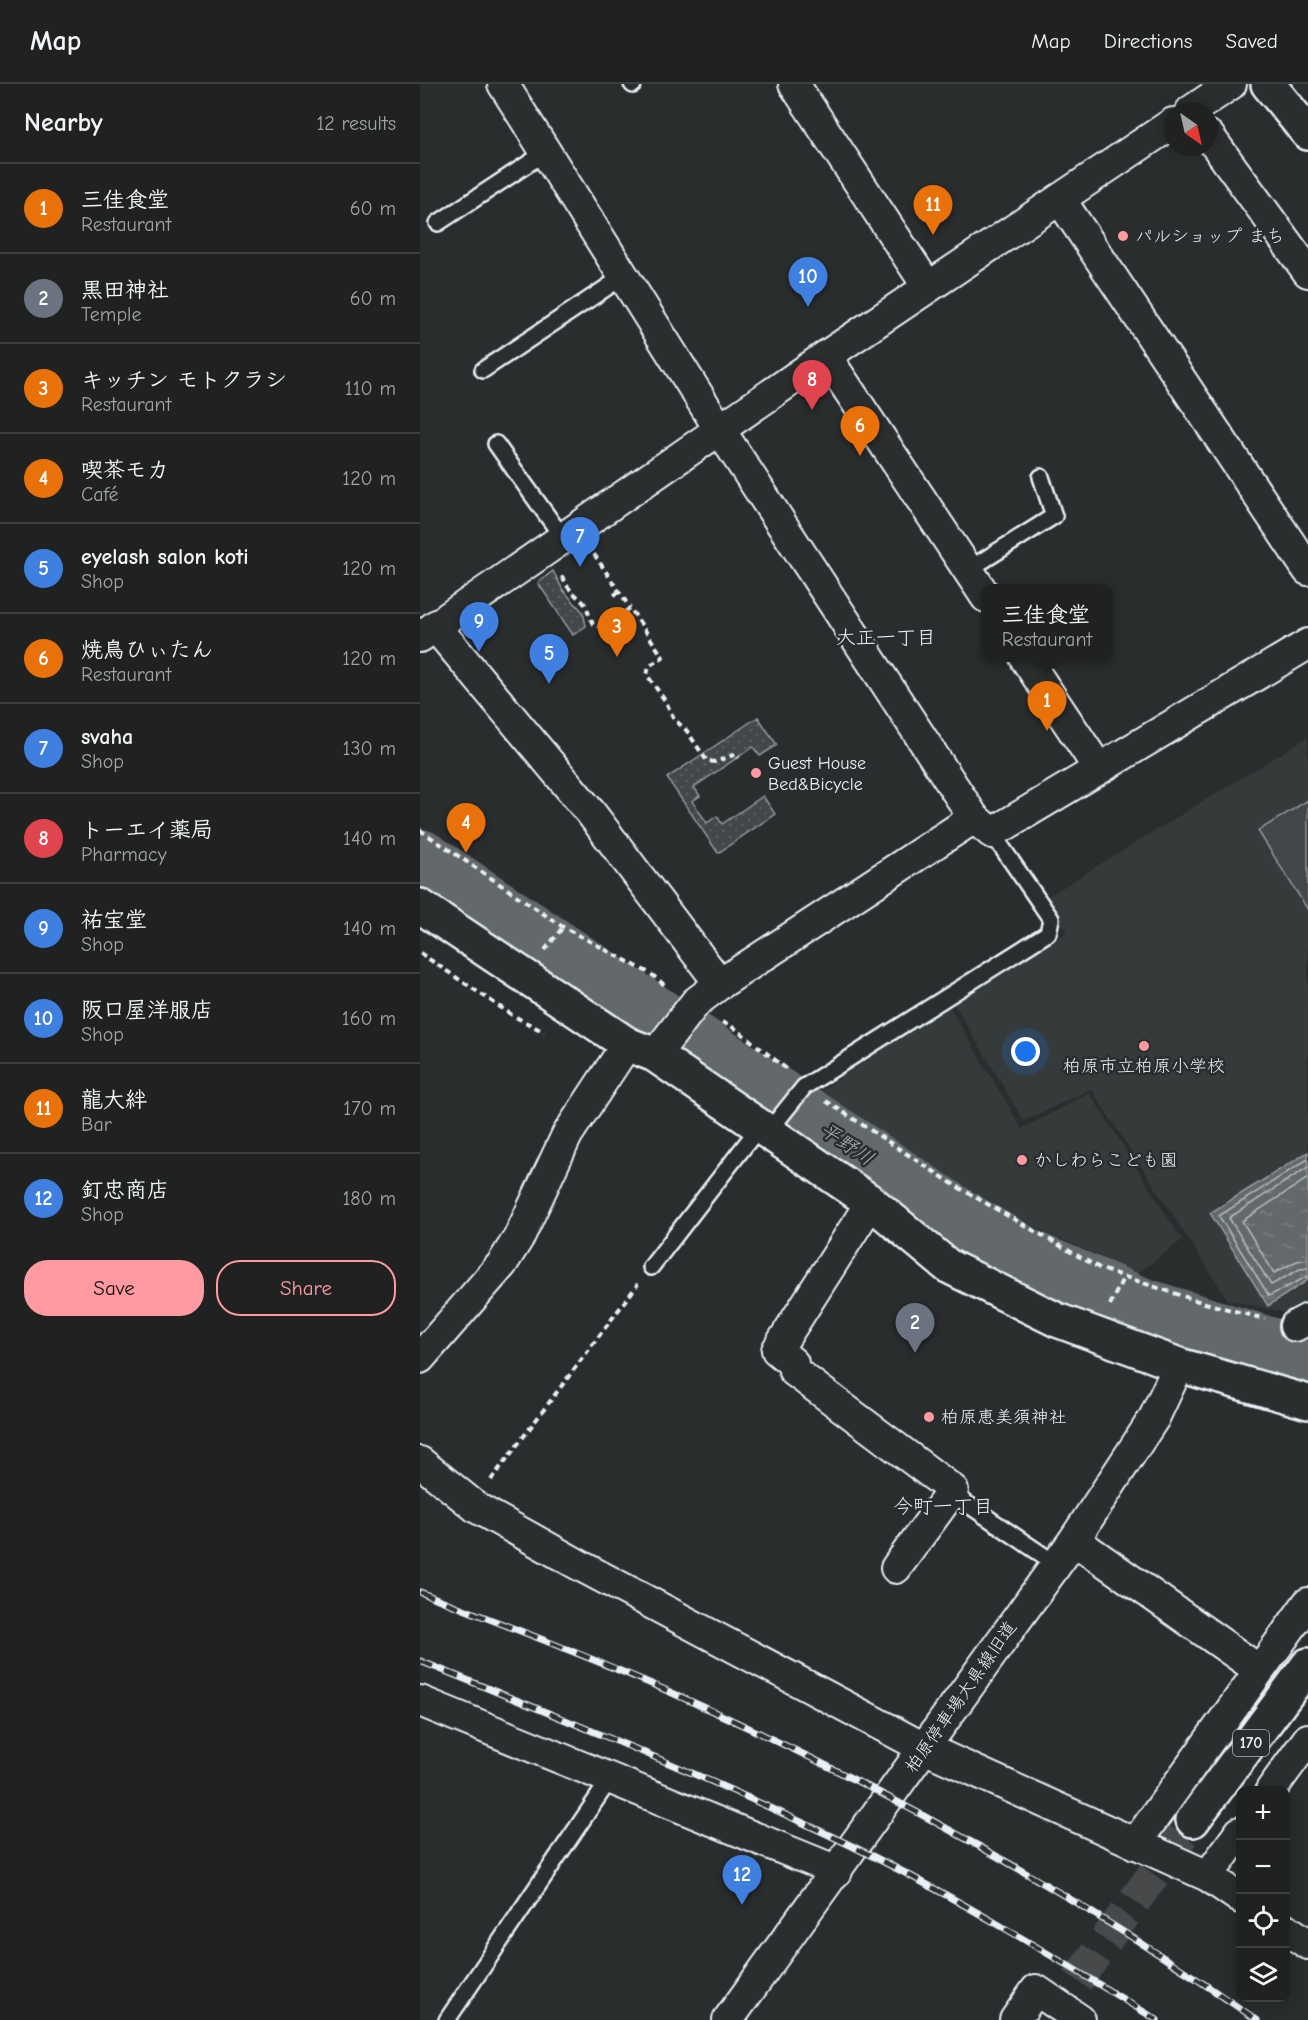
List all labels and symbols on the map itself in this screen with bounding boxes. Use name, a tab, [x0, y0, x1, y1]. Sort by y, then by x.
north arrow	[1164, 102, 1218, 156]
pin: 11	[914, 186, 952, 235]
place label: パルショップ まち	[1135, 226, 1284, 247]
marker: パルショップ まち	[1116, 229, 1130, 243]
pin: 10	[788, 258, 828, 307]
pin: 8	[792, 360, 832, 410]
pin: 6	[840, 406, 880, 456]
pin: 7	[560, 518, 600, 567]
pin: 9	[460, 602, 498, 652]
pin: 3	[598, 608, 636, 657]
district label: 大正一丁目	[836, 626, 936, 649]
pin: 5	[530, 634, 568, 684]
pin: 1	[1028, 682, 1066, 731]
place label: Guest House Bed&Bicycle	[768, 753, 866, 795]
marker: Guest House Bed&Bicycle	[749, 766, 763, 780]
pin: 4	[446, 804, 486, 853]
your location	[1011, 1037, 1040, 1066]
marker: 柏原市立柏原小学校	[1137, 1039, 1151, 1053]
place label: 柏原市立柏原小学校	[1063, 1056, 1225, 1077]
water label: 平野川	[816, 1118, 878, 1170]
place label: かしわらこども園	[1034, 1150, 1178, 1171]
marker: かしわらこども園	[1015, 1153, 1029, 1167]
pin: 2	[896, 1304, 934, 1353]
place label: 柏原恵美須神社	[941, 1407, 1067, 1428]
marker: 柏原恵美須神社	[922, 1410, 936, 1424]
district label: 今町一丁目	[893, 1495, 993, 1518]
street label: 柏原停車場大県線旧道	[901, 1617, 1021, 1777]
road number: 170	[1233, 1730, 1269, 1756]
pin: 12	[722, 1856, 762, 1905]

